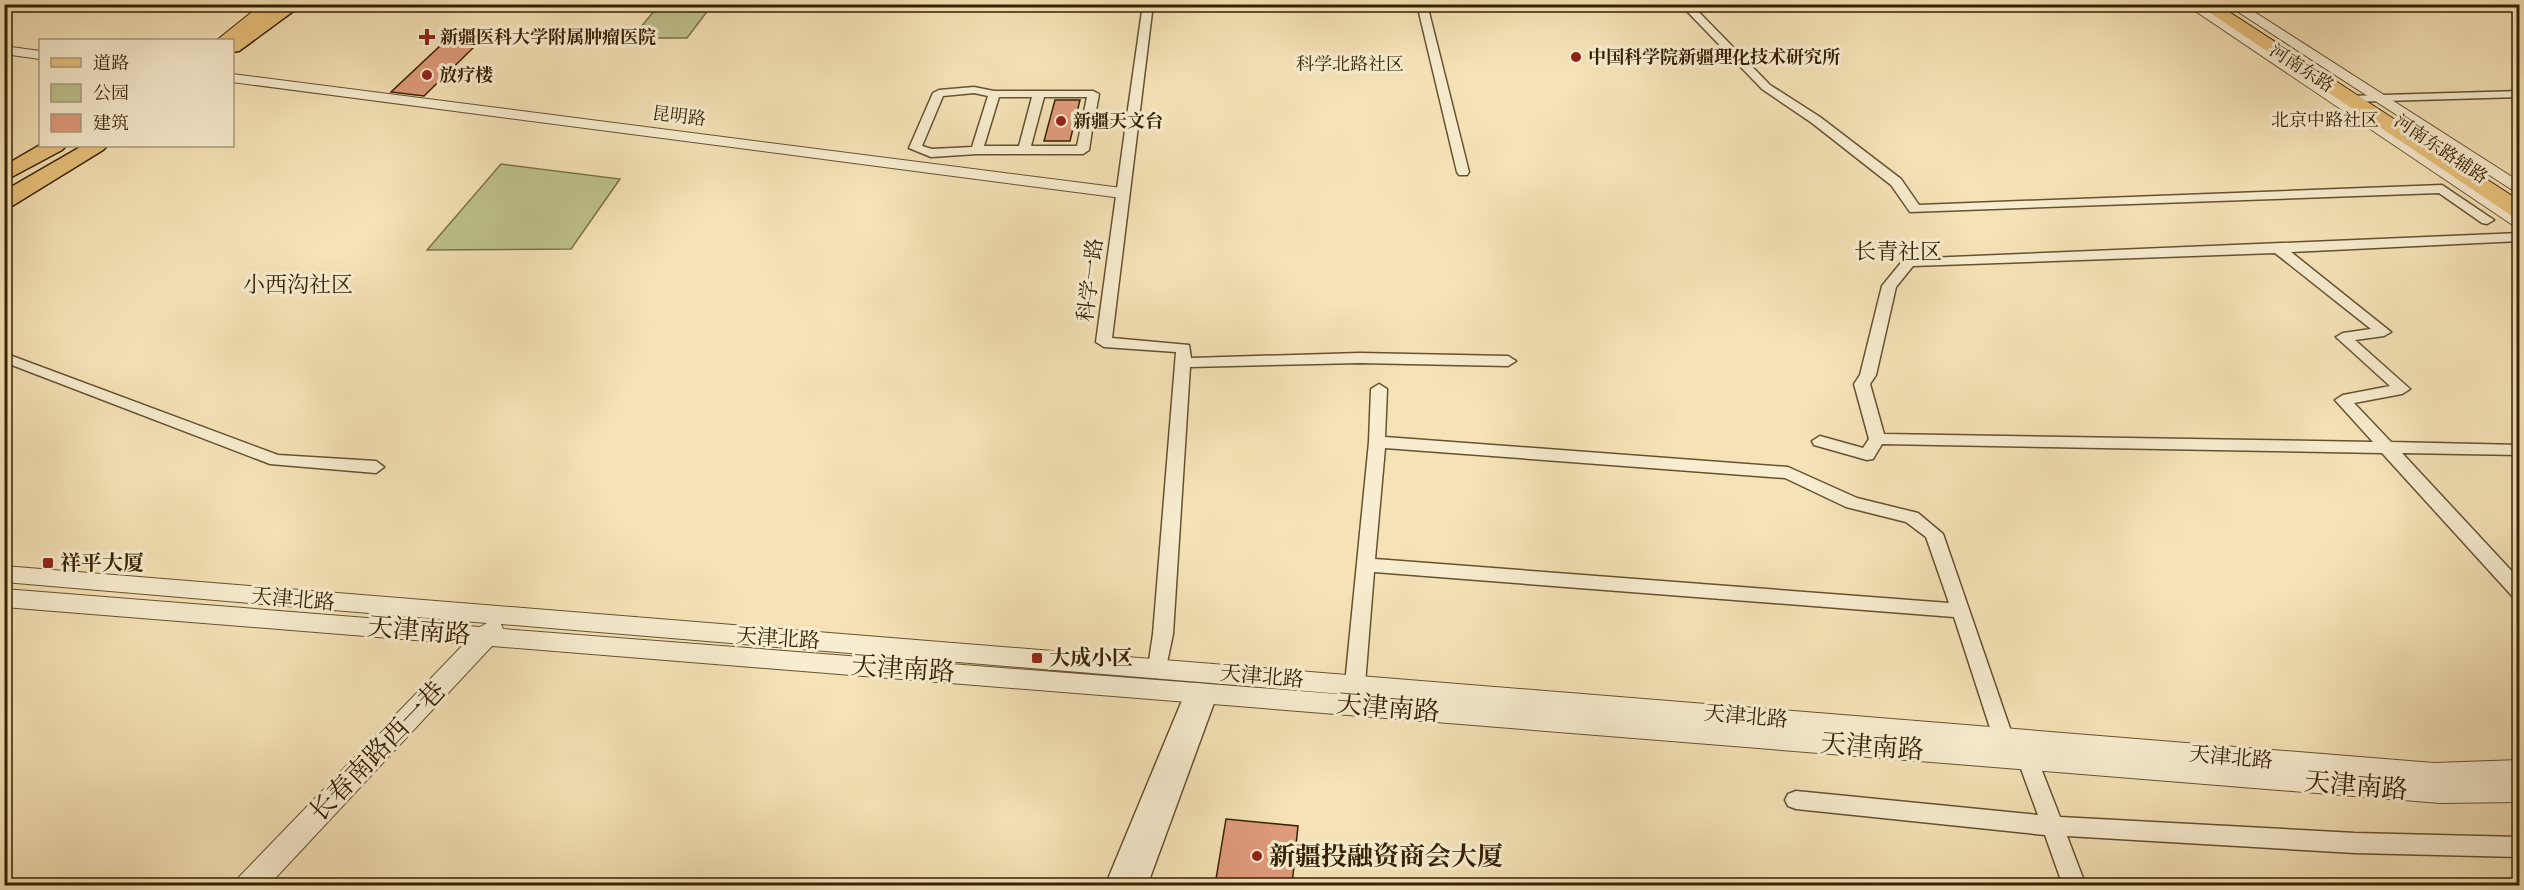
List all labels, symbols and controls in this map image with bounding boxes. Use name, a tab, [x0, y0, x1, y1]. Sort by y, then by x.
place label: 新疆医科大学附属肿瘤医院	[440, 26, 656, 52]
marker: 新疆医科大学附属肿瘤医院	[418, 28, 436, 46]
legend	[39, 39, 234, 147]
street label: 河南东路	[2264, 39, 2338, 100]
place label: 中国科学院新疆理化技术研究所	[1588, 46, 1841, 72]
marker: 中国科学院新疆理化技术研究所	[1569, 50, 1583, 64]
text: 道路	[93, 52, 129, 78]
district label: 科学北路社区	[1296, 53, 1404, 79]
place label: 放疗楼	[439, 64, 493, 90]
marker: 放疗楼	[420, 68, 434, 82]
text: 公园	[93, 82, 129, 108]
street label: 昆明路	[650, 102, 707, 134]
district label: 北京中路社区	[2271, 109, 2379, 135]
place label: 新疆天文台	[1073, 110, 1163, 136]
street label: 河南东路辅路	[2388, 110, 2492, 192]
text: 建筑	[93, 112, 129, 138]
marker: 新疆天文台	[1054, 114, 1068, 128]
street label: 科学一路	[1072, 237, 1112, 324]
district label: 长青社区	[1854, 238, 1942, 270]
district label: 小西沟社区	[243, 271, 353, 303]
place label: 祥平大厦	[60, 550, 144, 580]
marker: 祥平大厦	[41, 556, 55, 570]
street label: 天津北路	[250, 582, 336, 620]
street label: 天津南路	[365, 610, 472, 655]
street label: 天津北路	[735, 622, 821, 658]
place label: 大成小区	[1049, 645, 1133, 675]
street label: 天津南路	[850, 648, 956, 693]
marker: 大成小区	[1030, 651, 1044, 665]
street label: 天津北路	[1219, 659, 1305, 697]
street label: 长春南路西一巷	[302, 674, 455, 831]
street label: 天津南路	[1334, 687, 1441, 732]
street label: 天津北路	[1703, 699, 1789, 737]
street label: 天津南路	[1819, 726, 1925, 771]
street label: 天津北路	[2188, 740, 2274, 778]
street label: 天津南路	[2302, 765, 2409, 810]
place label: 新疆投融资商会大厦	[1269, 840, 1503, 877]
marker: 新疆投融资商会大厦	[1250, 849, 1264, 863]

